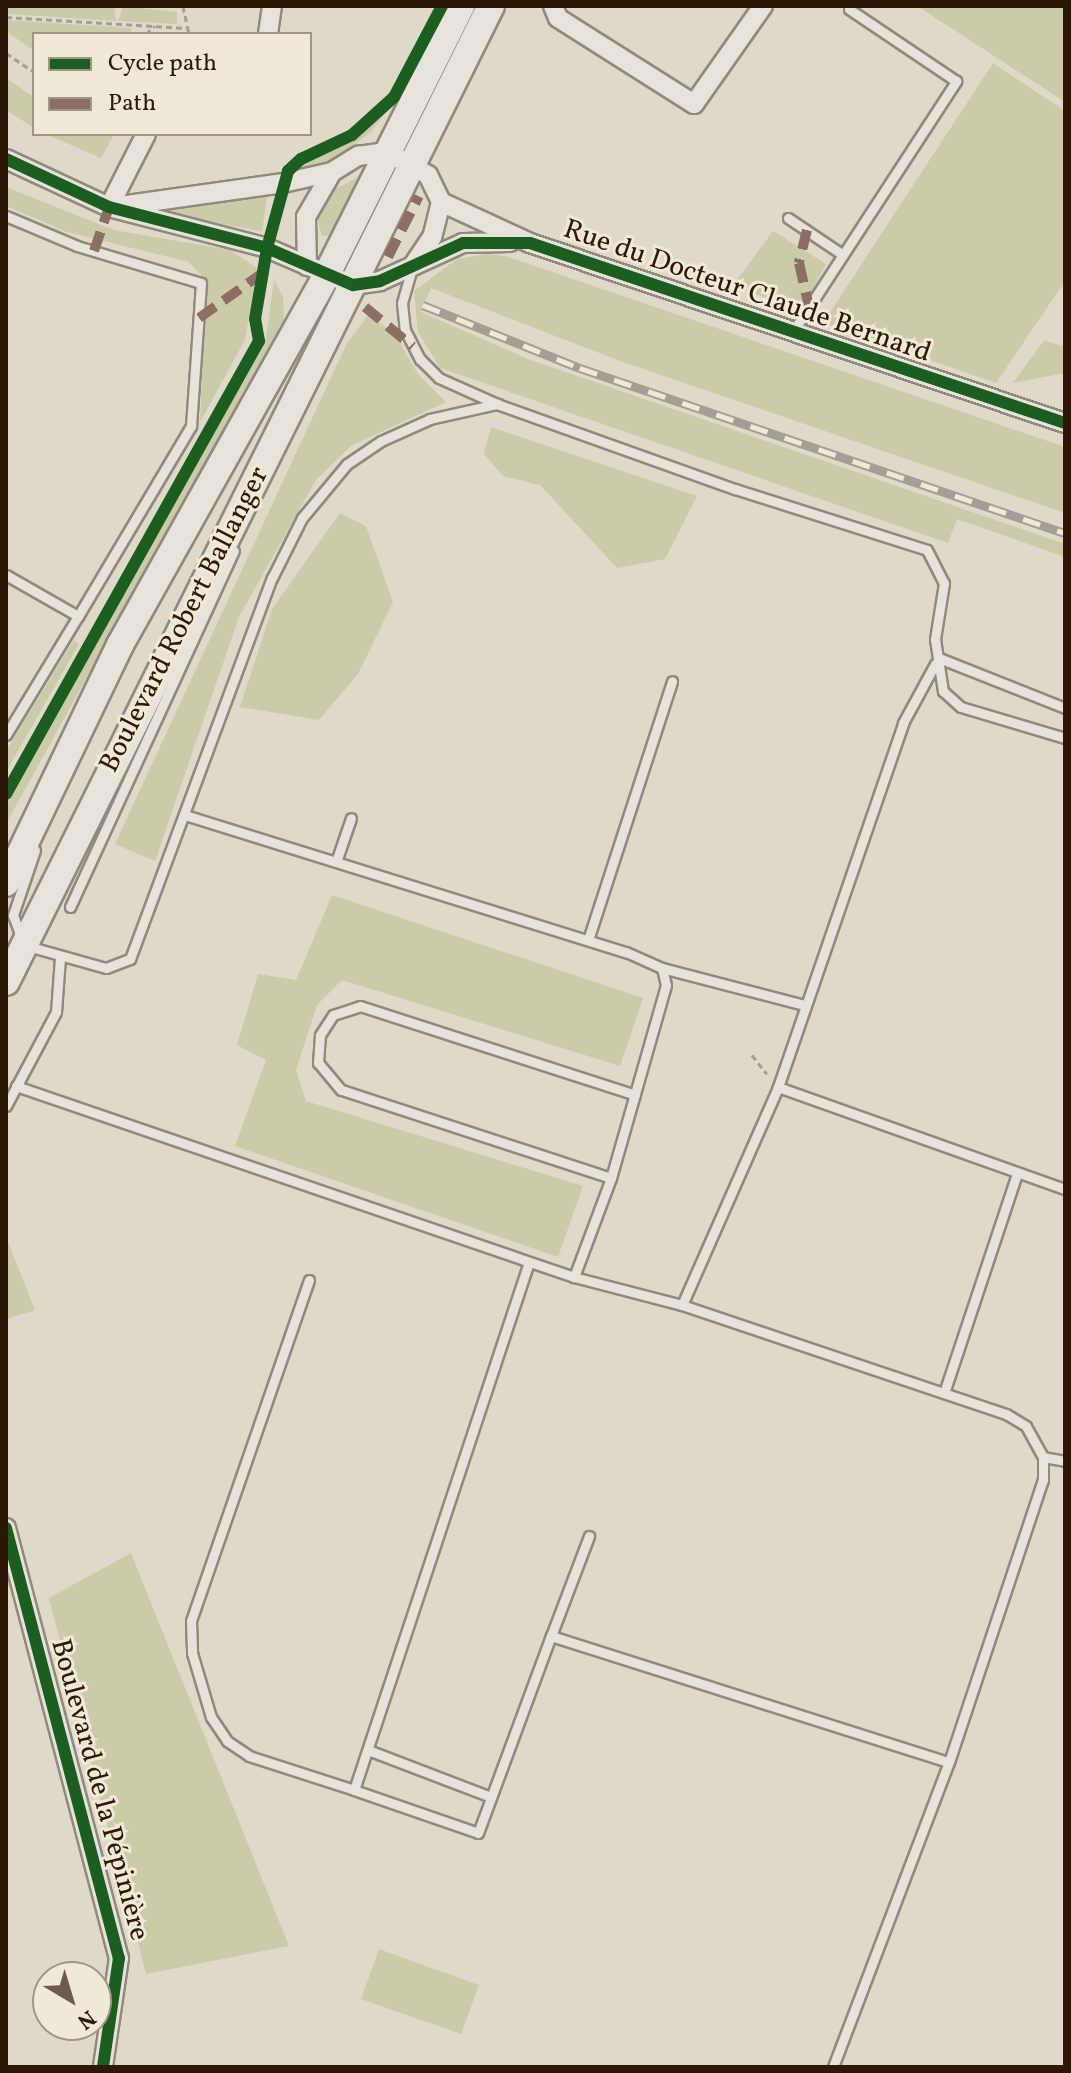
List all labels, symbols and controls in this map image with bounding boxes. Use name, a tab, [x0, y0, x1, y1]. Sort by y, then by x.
legend	[32, 32, 312, 136]
text: Cycle path	[108, 47, 217, 81]
text: Path	[108, 87, 156, 121]
street label: Rue du Docteur Claude Bernard	[559, 213, 935, 371]
street label: Boulevard Robert Ballanger	[93, 462, 277, 778]
street label: Boulevard de la Pépinière	[43, 1636, 155, 1944]
north arrow	[32, 1961, 112, 2041]
text: N	[70, 2002, 102, 2036]

